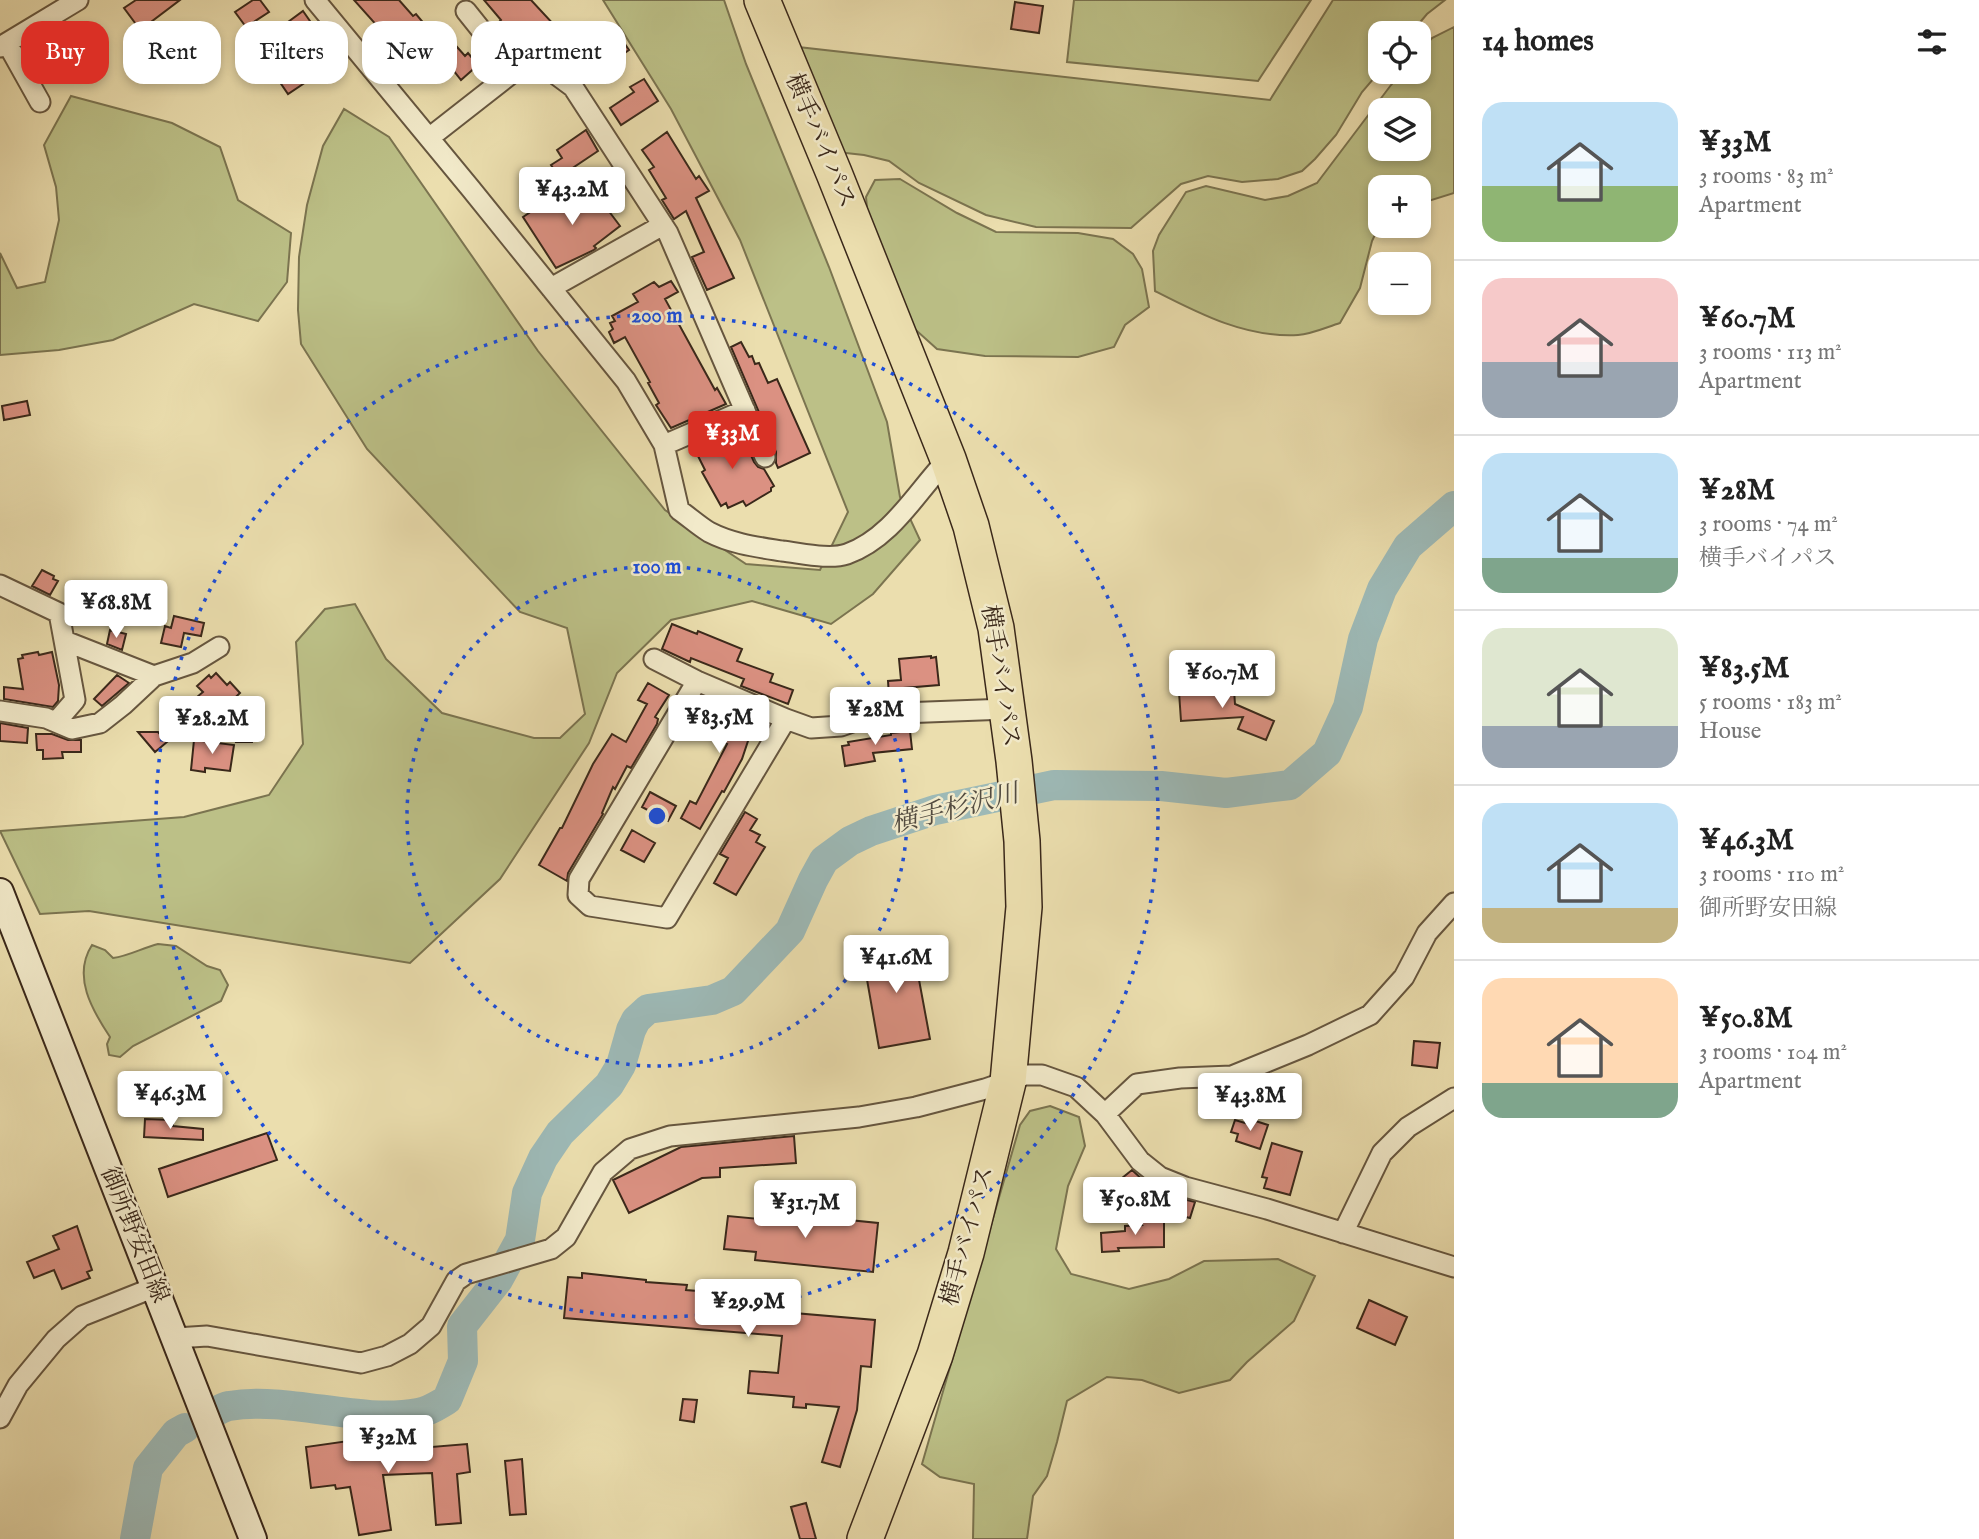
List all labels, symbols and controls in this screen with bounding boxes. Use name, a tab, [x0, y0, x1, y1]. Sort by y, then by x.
chip: Buy	[21, 21, 109, 84]
chip: Rent	[123, 21, 221, 84]
chip: Filters	[235, 21, 348, 84]
chip: New	[362, 21, 457, 84]
chip: Apartment	[471, 21, 626, 84]
map controls	[1368, 21, 1431, 315]
button: locate	[1368, 21, 1431, 84]
text: 14 homes	[1482, 23, 1594, 61]
icon: filters	[1913, 23, 1951, 61]
street label: 横手バイパス	[778, 69, 862, 213]
button: layers	[1368, 98, 1431, 161]
text: ¥33M	[1699, 124, 1772, 162]
icon: home	[1538, 130, 1622, 214]
text: 3 rooms · 83 m²	[1699, 162, 1834, 191]
pin: ¥43.2M	[515, 168, 629, 227]
text: ¥43.2M	[535, 175, 609, 204]
button: +	[1368, 175, 1431, 238]
text: Apartment	[1699, 191, 1802, 220]
button: −	[1368, 252, 1431, 315]
text: ¥60.7M	[1699, 300, 1795, 338]
text: 200 m	[631, 303, 683, 330]
icon: home	[1538, 306, 1622, 390]
text: 3 rooms · 113 m²	[1699, 338, 1842, 367]
text: Apartment	[1699, 367, 1802, 396]
pin: ¥33M	[691, 412, 773, 471]
text: ¥33M	[704, 419, 760, 448]
text: ¥28M	[1699, 472, 1775, 510]
icon: home	[1538, 481, 1622, 565]
text: 3 rooms · 74 m²	[1699, 510, 1838, 539]
text: 横手バイパス	[1699, 544, 1837, 573]
text: 100 m	[632, 554, 682, 581]
pin: ¥68.8M	[59, 580, 173, 640]
text: ¥68.8M	[80, 588, 152, 617]
street label: 横手バイパス	[973, 603, 1027, 749]
pin: ¥60.7M	[1165, 650, 1279, 710]
text: ¥83.5M	[1699, 650, 1789, 688]
icon: home	[1538, 656, 1622, 740]
text: ¥60.7M	[1185, 658, 1259, 687]
pin: ¥28M	[834, 688, 916, 747]
text: 5 rooms · 183 m²	[1699, 688, 1842, 717]
text: ¥28M	[846, 695, 904, 724]
pin: ¥28.2M	[155, 696, 269, 756]
pin: ¥83.5M	[662, 696, 776, 755]
text: ¥83.5M	[684, 703, 754, 732]
text: ¥28.2M	[175, 704, 249, 733]
text: House	[1699, 717, 1761, 746]
water label: 横手杉沢川	[888, 777, 1025, 841]
centre of rings	[645, 804, 669, 828]
text: ¥46.3M	[1699, 822, 1794, 860]
icon: home	[1538, 831, 1622, 915]
text: 3 rooms · 110 m²	[1699, 860, 1844, 889]
text: 御所野安田線	[1699, 894, 1837, 923]
pin: ¥41.6M	[839, 936, 953, 995]
text: ¥41.6M	[860, 943, 932, 972]
text: ¥50.8M	[1699, 1000, 1793, 1038]
icon: home	[1538, 1006, 1622, 1090]
text: 3 rooms · 104 m²	[1699, 1038, 1847, 1067]
text: Apartment	[1699, 1067, 1802, 1096]
pin: ¥46.3M	[113, 1072, 227, 1131]
pin: ¥43.8M	[1193, 1074, 1307, 1133]
text: ¥46.3M	[134, 1079, 206, 1108]
text: ¥43.8M	[1214, 1081, 1286, 1110]
street label: 御所野安田線	[93, 1162, 175, 1308]
street label: 横手バイパス	[934, 1163, 1002, 1309]
pin: ¥50.8M	[1078, 1178, 1192, 1237]
pin: ¥31.7M	[748, 1180, 862, 1240]
text: ¥50.8M	[1099, 1185, 1171, 1214]
text: ¥31.7M	[770, 1188, 840, 1217]
pin: ¥29.9M	[691, 1280, 805, 1339]
text: ¥29.9M	[711, 1287, 785, 1316]
pin: ¥32M	[347, 1416, 429, 1475]
text: ¥32M	[359, 1423, 417, 1452]

